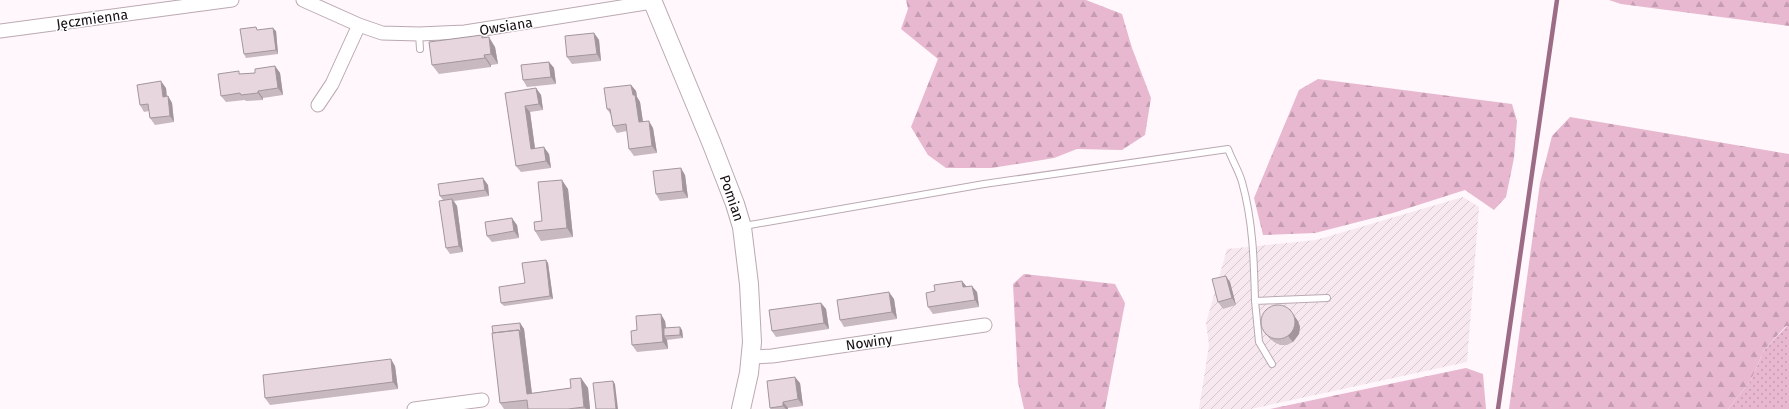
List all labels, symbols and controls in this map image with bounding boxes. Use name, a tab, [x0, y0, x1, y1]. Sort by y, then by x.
street label: Jęczmienna	[55, 6, 129, 33]
street label: Owsiana	[478, 14, 534, 39]
street label: Pomian	[716, 173, 747, 223]
street label: Nowiny	[845, 331, 893, 354]

